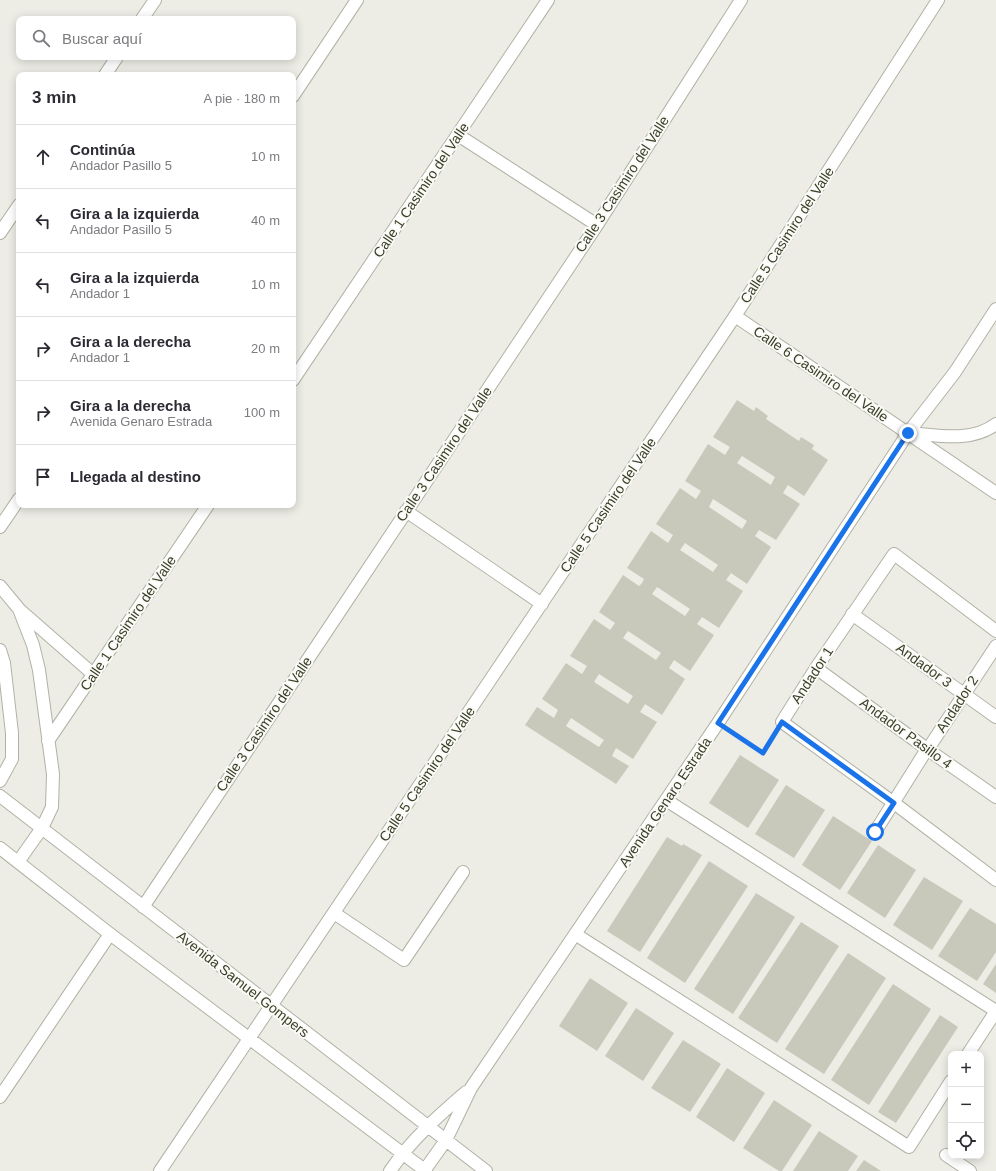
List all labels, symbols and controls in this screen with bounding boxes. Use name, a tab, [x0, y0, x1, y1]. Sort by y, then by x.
search box	[16, 16, 296, 60]
icon: search	[30, 27, 52, 49]
text: Buscar aquí	[62, 30, 142, 47]
text: 3 min	[32, 88, 76, 107]
text: A pie · 180 m	[203, 91, 280, 106]
street label: Calle 3 Casimiro del Valle	[572, 113, 672, 255]
street label: Calle 1 Casimiro del Valle	[370, 119, 472, 260]
text: Continúa	[70, 141, 135, 158]
icon: ahead	[32, 146, 54, 168]
text: 10 m	[251, 149, 280, 164]
text: Andador Pasillo 5	[70, 158, 172, 173]
street label: Calle 5 Casimiro del Valle	[737, 164, 837, 306]
text: Gira a la izquierda	[70, 205, 199, 222]
icon: left	[32, 210, 54, 232]
text: 40 m	[251, 213, 280, 228]
text: Andador Pasillo 5	[70, 222, 172, 237]
text: Gira a la izquierda	[70, 269, 199, 286]
icon: left	[32, 274, 54, 296]
text: 10 m	[251, 277, 280, 292]
text: Andador 1	[70, 286, 130, 301]
street label: Calle 6 Casimiro del Valle	[751, 323, 892, 425]
text: Gira a la derecha	[70, 333, 191, 350]
icon: right	[32, 338, 54, 360]
text: 20 m	[251, 341, 280, 356]
text: Andador 1	[70, 350, 130, 365]
street label: Calle 3 Casimiro del Valle	[393, 383, 495, 524]
text: Gira a la derecha	[70, 397, 191, 414]
icon: right	[32, 402, 54, 424]
text: 100 m	[244, 405, 280, 420]
text: Avenida Genaro Estrada	[70, 414, 212, 429]
route end	[899, 424, 917, 442]
street label: Calle 5 Casimiro del Valle	[557, 434, 659, 575]
icon: arrive	[32, 466, 54, 488]
text: Llegada al destino	[70, 468, 201, 485]
street label: Calle 1 Casimiro del Valle	[77, 552, 179, 693]
street label: Andador 3	[893, 640, 955, 691]
street label: Andador 1	[788, 643, 836, 706]
street label: Calle 3 Casimiro del Valle	[213, 653, 315, 794]
street label: Andador 2	[933, 672, 981, 735]
street label: Andador Pasillo 4	[857, 694, 955, 772]
street label: Calle 5 Casimiro del Valle	[376, 703, 478, 844]
street label: Avenida Genaro Estrada	[616, 734, 715, 870]
route start	[866, 823, 884, 841]
street label: Avenida Samuel Gompers	[174, 927, 312, 1041]
map controls	[948, 1051, 984, 1159]
button: +	[948, 1051, 984, 1087]
button: −	[948, 1087, 984, 1123]
button: locate	[948, 1123, 984, 1159]

